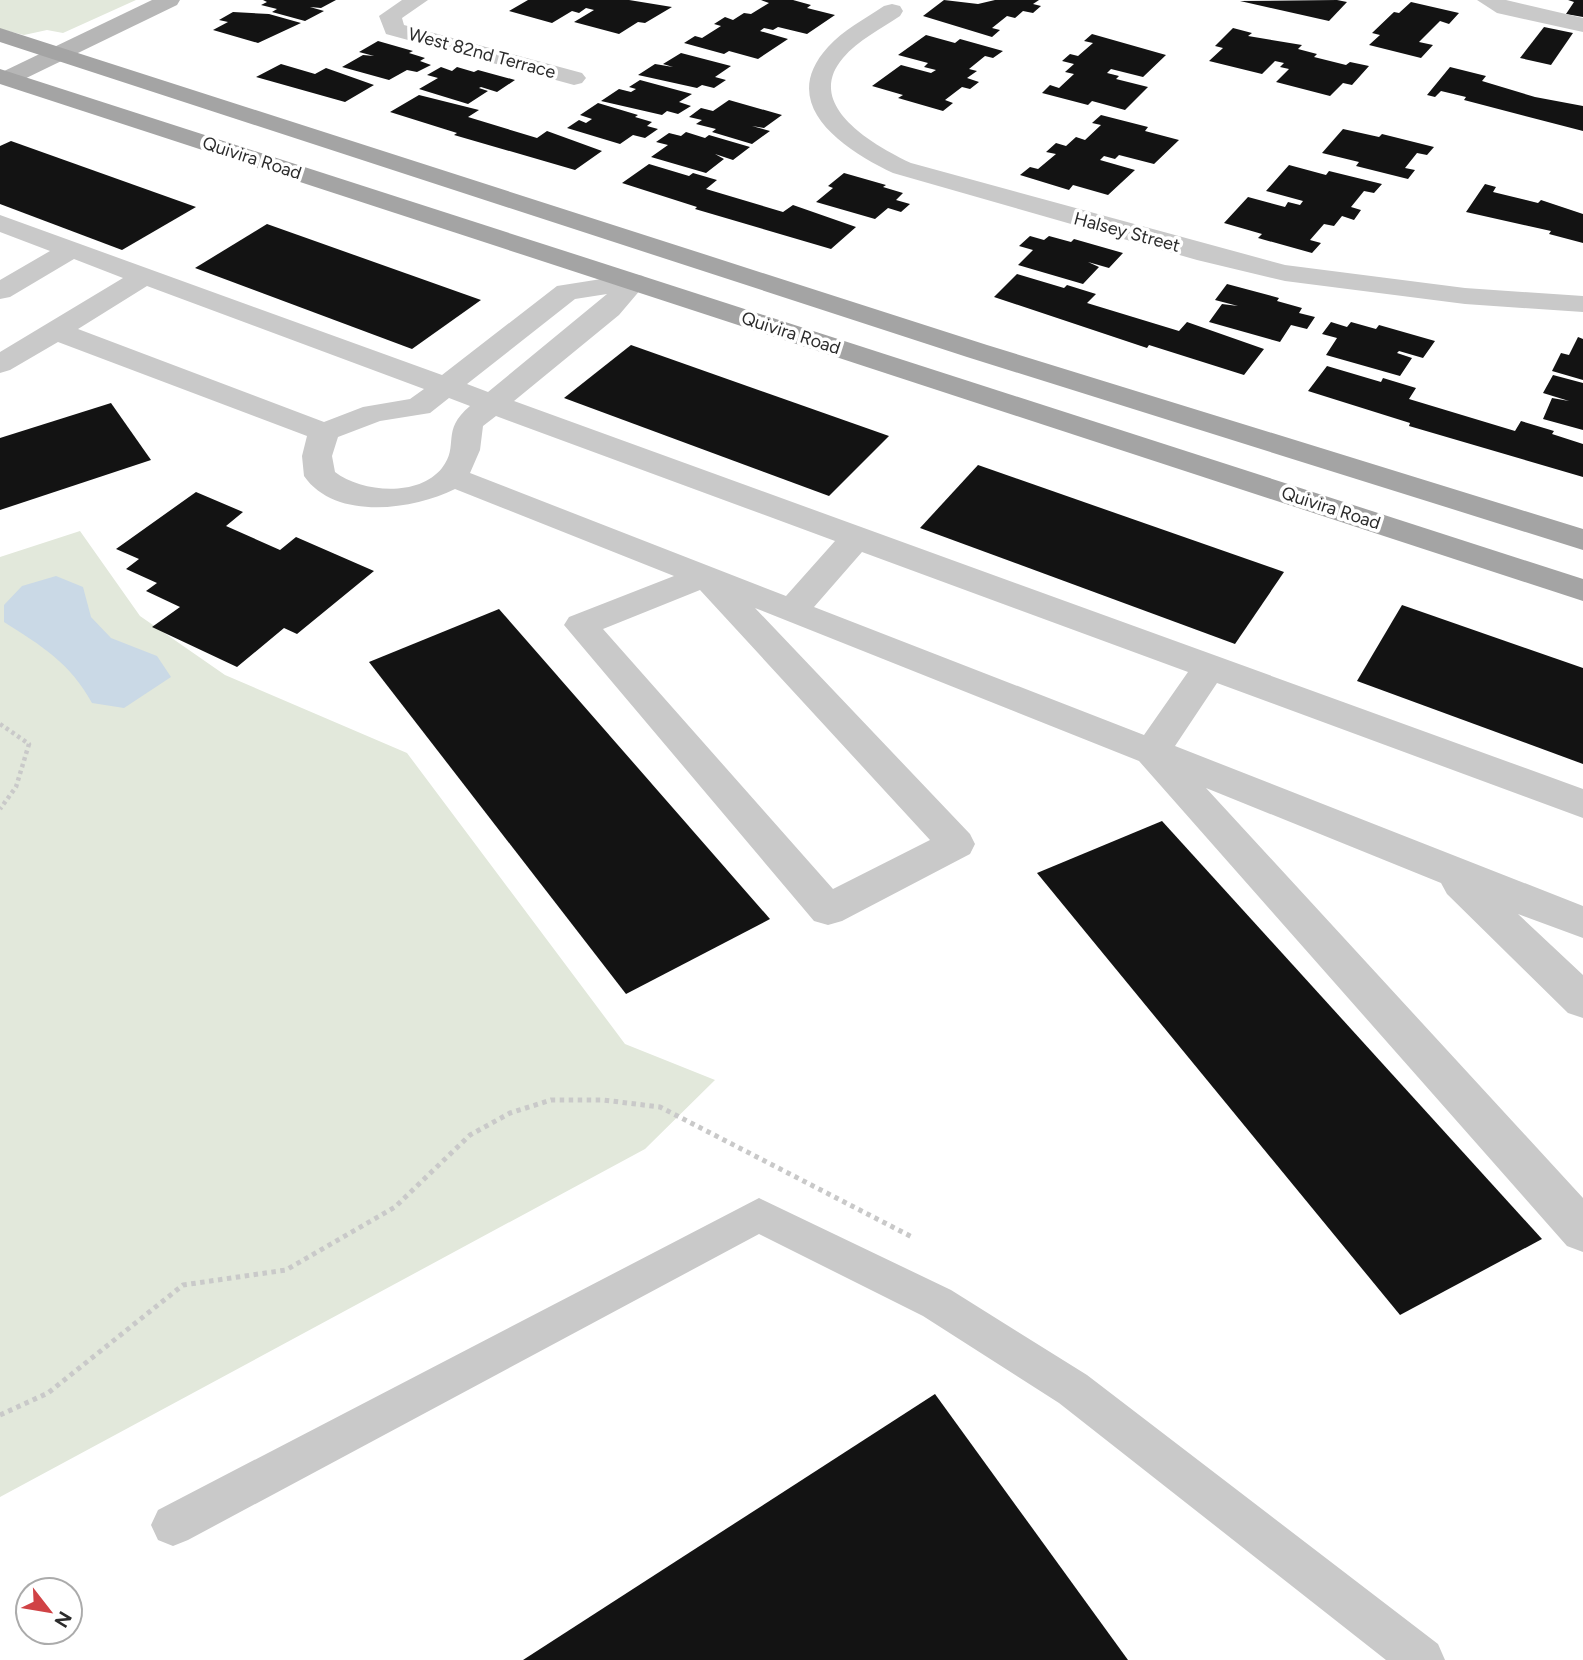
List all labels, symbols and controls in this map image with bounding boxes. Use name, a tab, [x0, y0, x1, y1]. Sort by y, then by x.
street label: West 82nd Terrace	[406, 23, 558, 83]
street label: Quivira Road	[200, 132, 304, 184]
street label: Halsey Street	[1072, 207, 1183, 257]
street label: Quivira Road	[739, 307, 843, 359]
street label: Quivira Road	[1279, 482, 1383, 534]
north arrow	[14, 1576, 84, 1646]
text: N	[50, 1607, 77, 1632]

